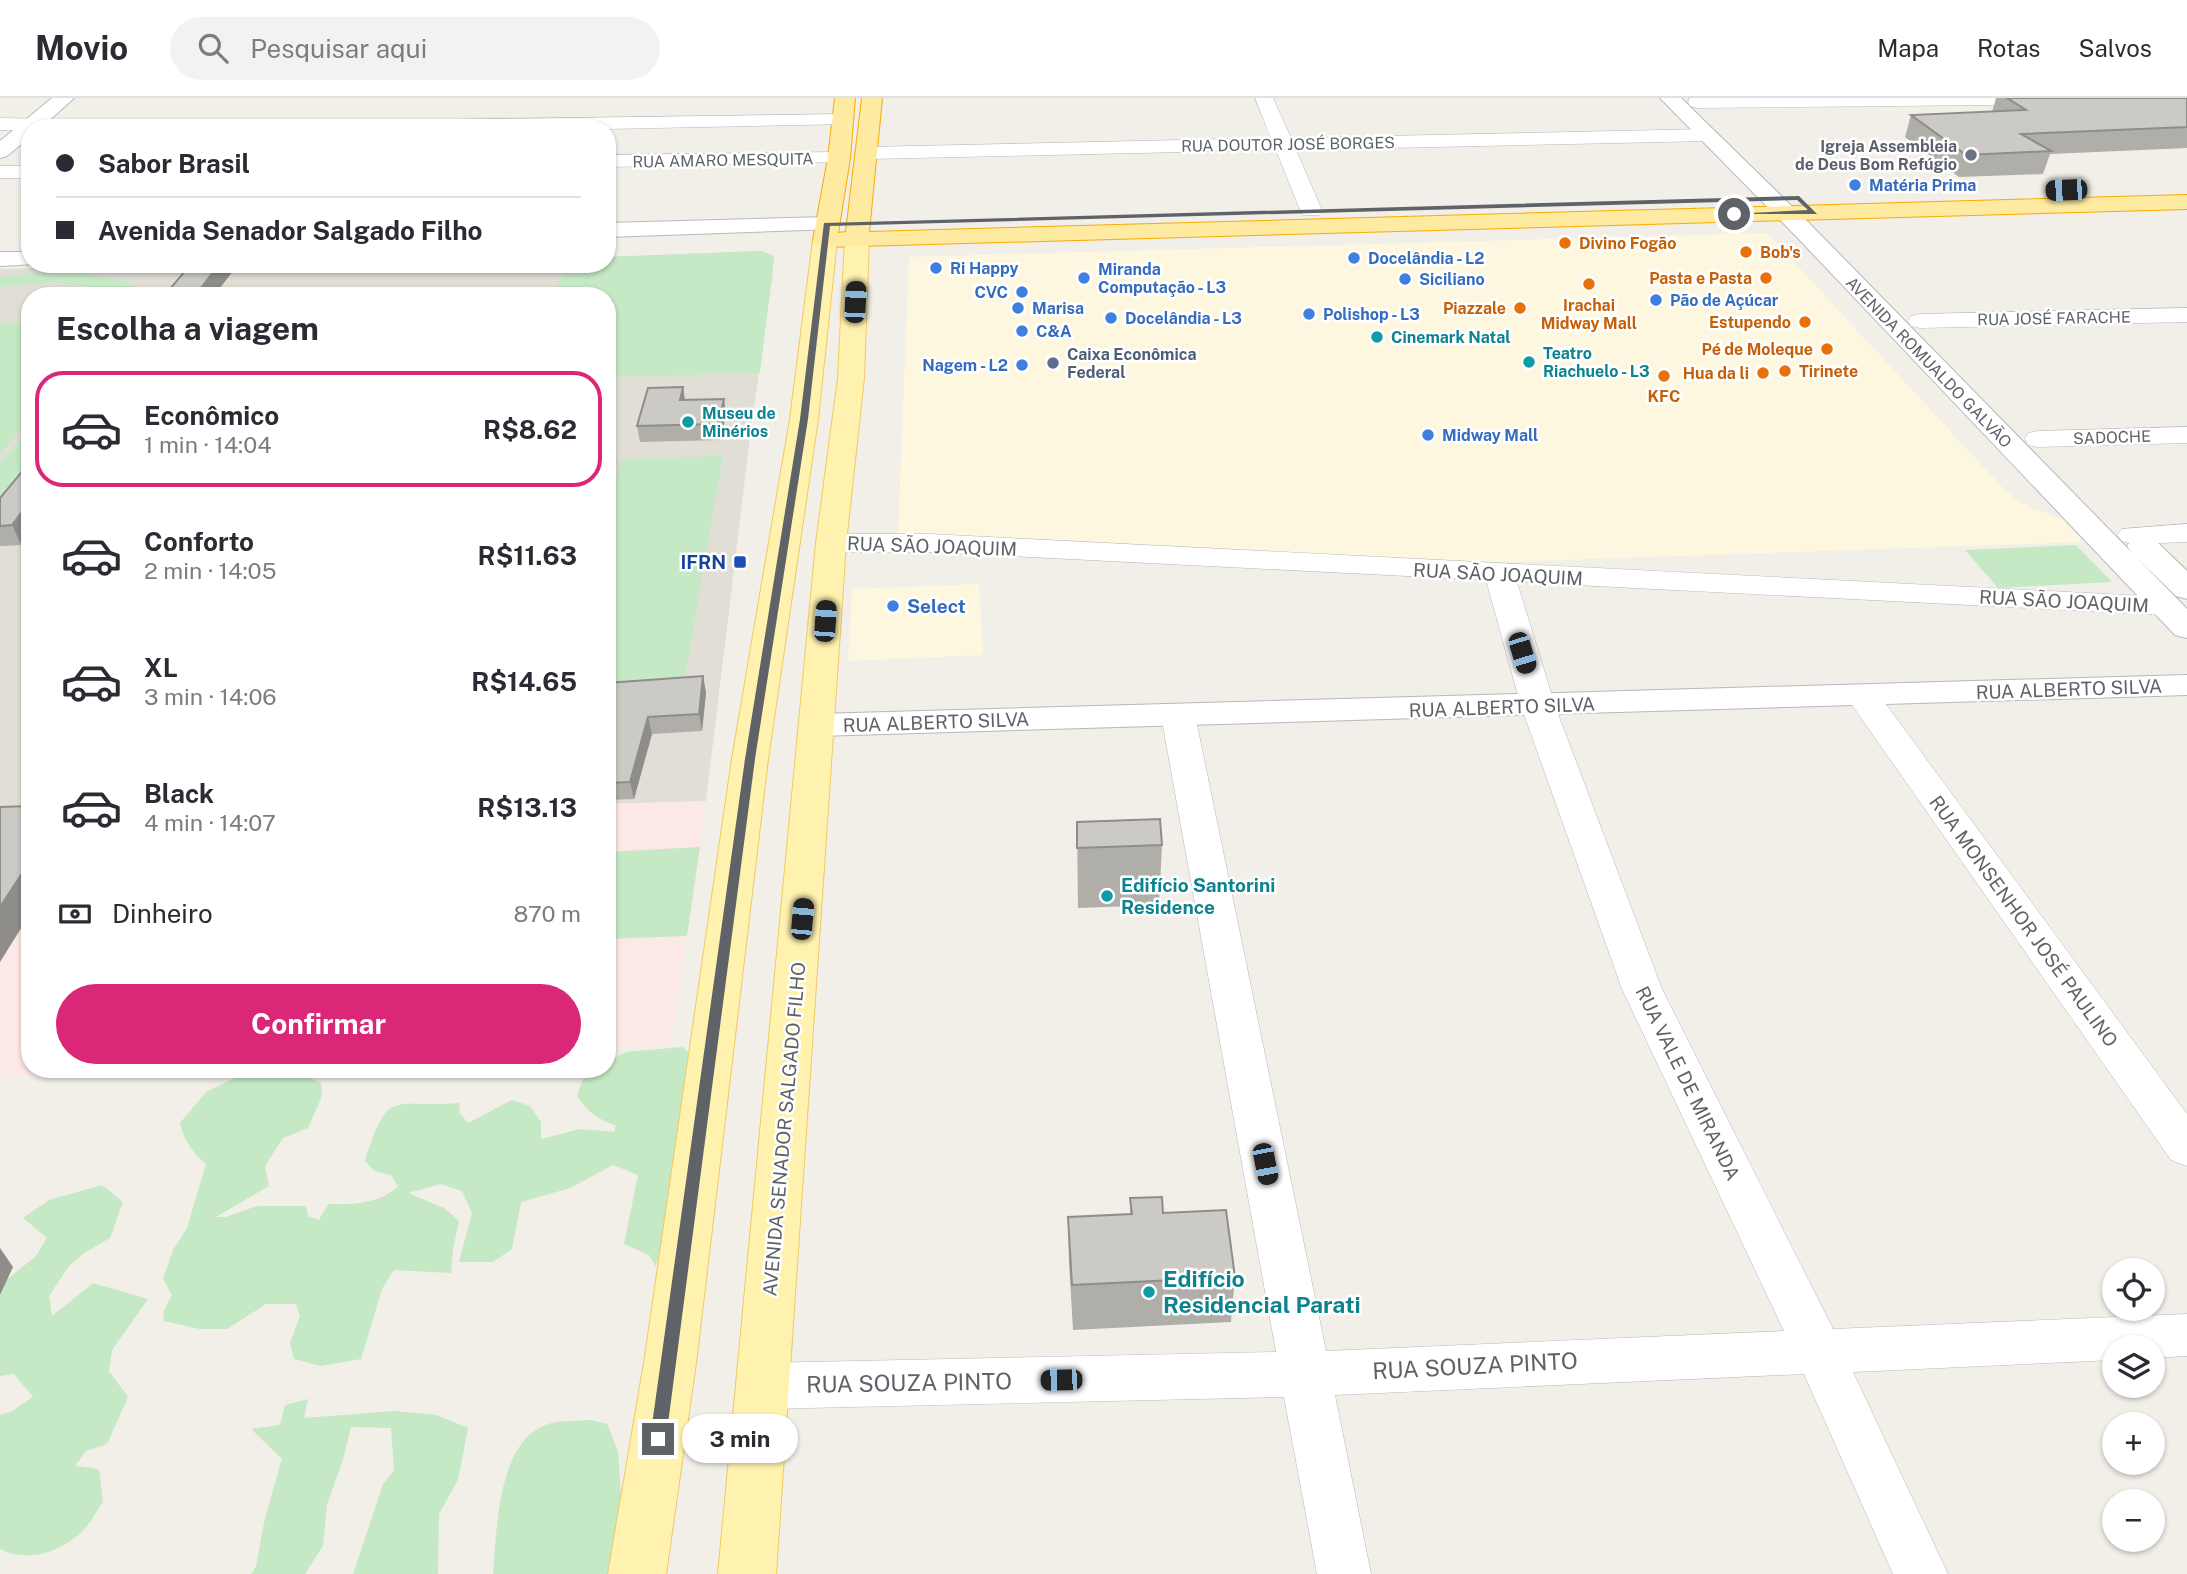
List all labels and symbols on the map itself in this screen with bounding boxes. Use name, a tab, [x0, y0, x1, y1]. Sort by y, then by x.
street label: RUA DOUTOR JOSÉ BORGES	[1181, 132, 1395, 156]
place label: Igreja Assembleia de Deus Bom Refúgio	[1795, 137, 1957, 174]
marker: Igreja Assembleia de Deus Bom Refúgio	[1963, 147, 1979, 163]
street label: RUA AMARO MESQUITA	[632, 149, 814, 172]
place label: Matéria Prima	[1869, 176, 1976, 195]
marker: Matéria Prima	[1847, 177, 1863, 193]
car	[2045, 179, 2088, 201]
route start	[1718, 198, 1750, 230]
place label: Divino Fogão	[1579, 234, 1676, 253]
marker: Divino Fogão	[1557, 235, 1573, 251]
place label: Bob's	[1760, 243, 1801, 262]
marker: Bob's	[1738, 244, 1754, 260]
place label: Docelândia - L2	[1368, 249, 1484, 268]
marker: Docelândia - L2	[1346, 250, 1362, 266]
place label: Ri Happy	[950, 259, 1019, 278]
marker: Ri Happy	[928, 260, 944, 276]
place label: Miranda Computação - L3	[1098, 260, 1226, 297]
place label: Pasta e Pasta	[1649, 269, 1752, 288]
marker: Miranda Computação - L3	[1076, 270, 1092, 286]
place label: Siciliano	[1419, 270, 1485, 289]
marker: Pasta e Pasta	[1758, 270, 1774, 286]
marker: Siciliano	[1397, 271, 1413, 287]
street label: AVENIDA ROMUALDO GALVÃO	[1842, 272, 2016, 452]
marker: Irachai Midway Mall	[1581, 276, 1597, 292]
car	[844, 280, 867, 324]
place label: CVC	[975, 283, 1008, 302]
marker: CVC	[1014, 284, 1030, 300]
place label: Pão de Açúcar	[1670, 291, 1779, 310]
marker: Pão de Açúcar	[1648, 292, 1664, 308]
place label: Irachai Midway Mall	[1541, 296, 1637, 333]
place label: Marisa	[1032, 299, 1084, 318]
place label: Piazzale	[1443, 299, 1506, 318]
marker: Marisa	[1010, 300, 1026, 316]
marker: Piazzale	[1512, 300, 1528, 316]
place label: Polishop - L3	[1323, 305, 1420, 324]
marker: Polishop - L3	[1301, 306, 1317, 322]
street label: RUA JOSÉ FARACHE	[1977, 307, 2131, 329]
place label: Docelândia - L3	[1125, 309, 1242, 328]
marker: Docelândia - L3	[1103, 310, 1119, 326]
place label: Estupendo	[1709, 313, 1791, 332]
marker: Estupendo	[1797, 314, 1813, 330]
place label: C&A	[1036, 322, 1072, 341]
marker: C&A	[1014, 323, 1030, 339]
place label: Cinemark Natal	[1391, 328, 1511, 347]
marker: Cinemark Natal	[1369, 329, 1385, 345]
place label: Pé de Moleque	[1702, 340, 1813, 359]
marker: Pé de Moleque	[1819, 341, 1835, 357]
place label: Teatro Riachuelo - L3	[1543, 344, 1650, 381]
place label: Caixa Econômica Federal	[1067, 345, 1196, 382]
marker: Teatro Riachuelo - L3	[1521, 354, 1537, 370]
marker: Caixa Econômica Federal	[1045, 355, 1061, 371]
place label: Nagem - L2	[922, 356, 1008, 375]
marker: Nagem - L2	[1014, 357, 1030, 373]
place label: Tirinete	[1799, 362, 1858, 381]
marker: Tirinete	[1777, 363, 1793, 379]
place label: Hua da li	[1683, 364, 1749, 383]
marker: Hua da li	[1755, 365, 1771, 381]
marker: KFC	[1656, 368, 1672, 384]
place label: KFC	[1648, 387, 1680, 406]
place label: Museu de Minérios	[702, 404, 776, 441]
marker: Museu de Minérios	[680, 414, 696, 430]
place label: Midway Mall	[1442, 426, 1538, 445]
marker: Midway Mall	[1420, 427, 1436, 443]
street label: SADOCHE	[2073, 427, 2151, 448]
street label: RUA SÃO JOAQUIM	[847, 532, 1017, 560]
place label: IFRN	[680, 551, 726, 573]
marker: IFRN	[732, 554, 748, 570]
street label: RUA SÃO JOAQUIM	[1413, 559, 1583, 589]
street label: RUA SÃO JOAQUIM	[1979, 586, 2149, 616]
place label: Select	[907, 595, 966, 617]
marker: Select	[885, 598, 901, 614]
car	[814, 599, 837, 643]
car	[1506, 630, 1539, 676]
street label: RUA ALBERTO SILVA	[1975, 675, 2163, 703]
street label: RUA ALBERTO SILVA	[1408, 693, 1596, 721]
street label: RUA ALBERTO SILVA	[842, 708, 1030, 736]
street label: RUA MONSENHOR JOSÉ PAULINO	[1925, 791, 2123, 1051]
place label: Edifício Santorini Residence	[1121, 874, 1275, 918]
marker: Edifício Santorini Residence	[1099, 888, 1115, 904]
car	[790, 897, 815, 941]
street label: AVENIDA SENADOR SALGADO FILHO	[758, 961, 810, 1297]
street label: RUA VALE DE MIRANDA	[1631, 982, 1745, 1184]
car	[1251, 1141, 1280, 1187]
place label: Edifício Residencial Parati	[1163, 1265, 1361, 1318]
marker: Edifício Residencial Parati	[1141, 1284, 1157, 1300]
street label: RUA SOUZA PINTO	[1372, 1347, 1578, 1384]
street label: RUA SOUZA PINTO	[806, 1367, 1012, 1398]
car	[1040, 1369, 1083, 1391]
callout: 3 min	[682, 1414, 798, 1464]
route end	[642, 1423, 674, 1455]

